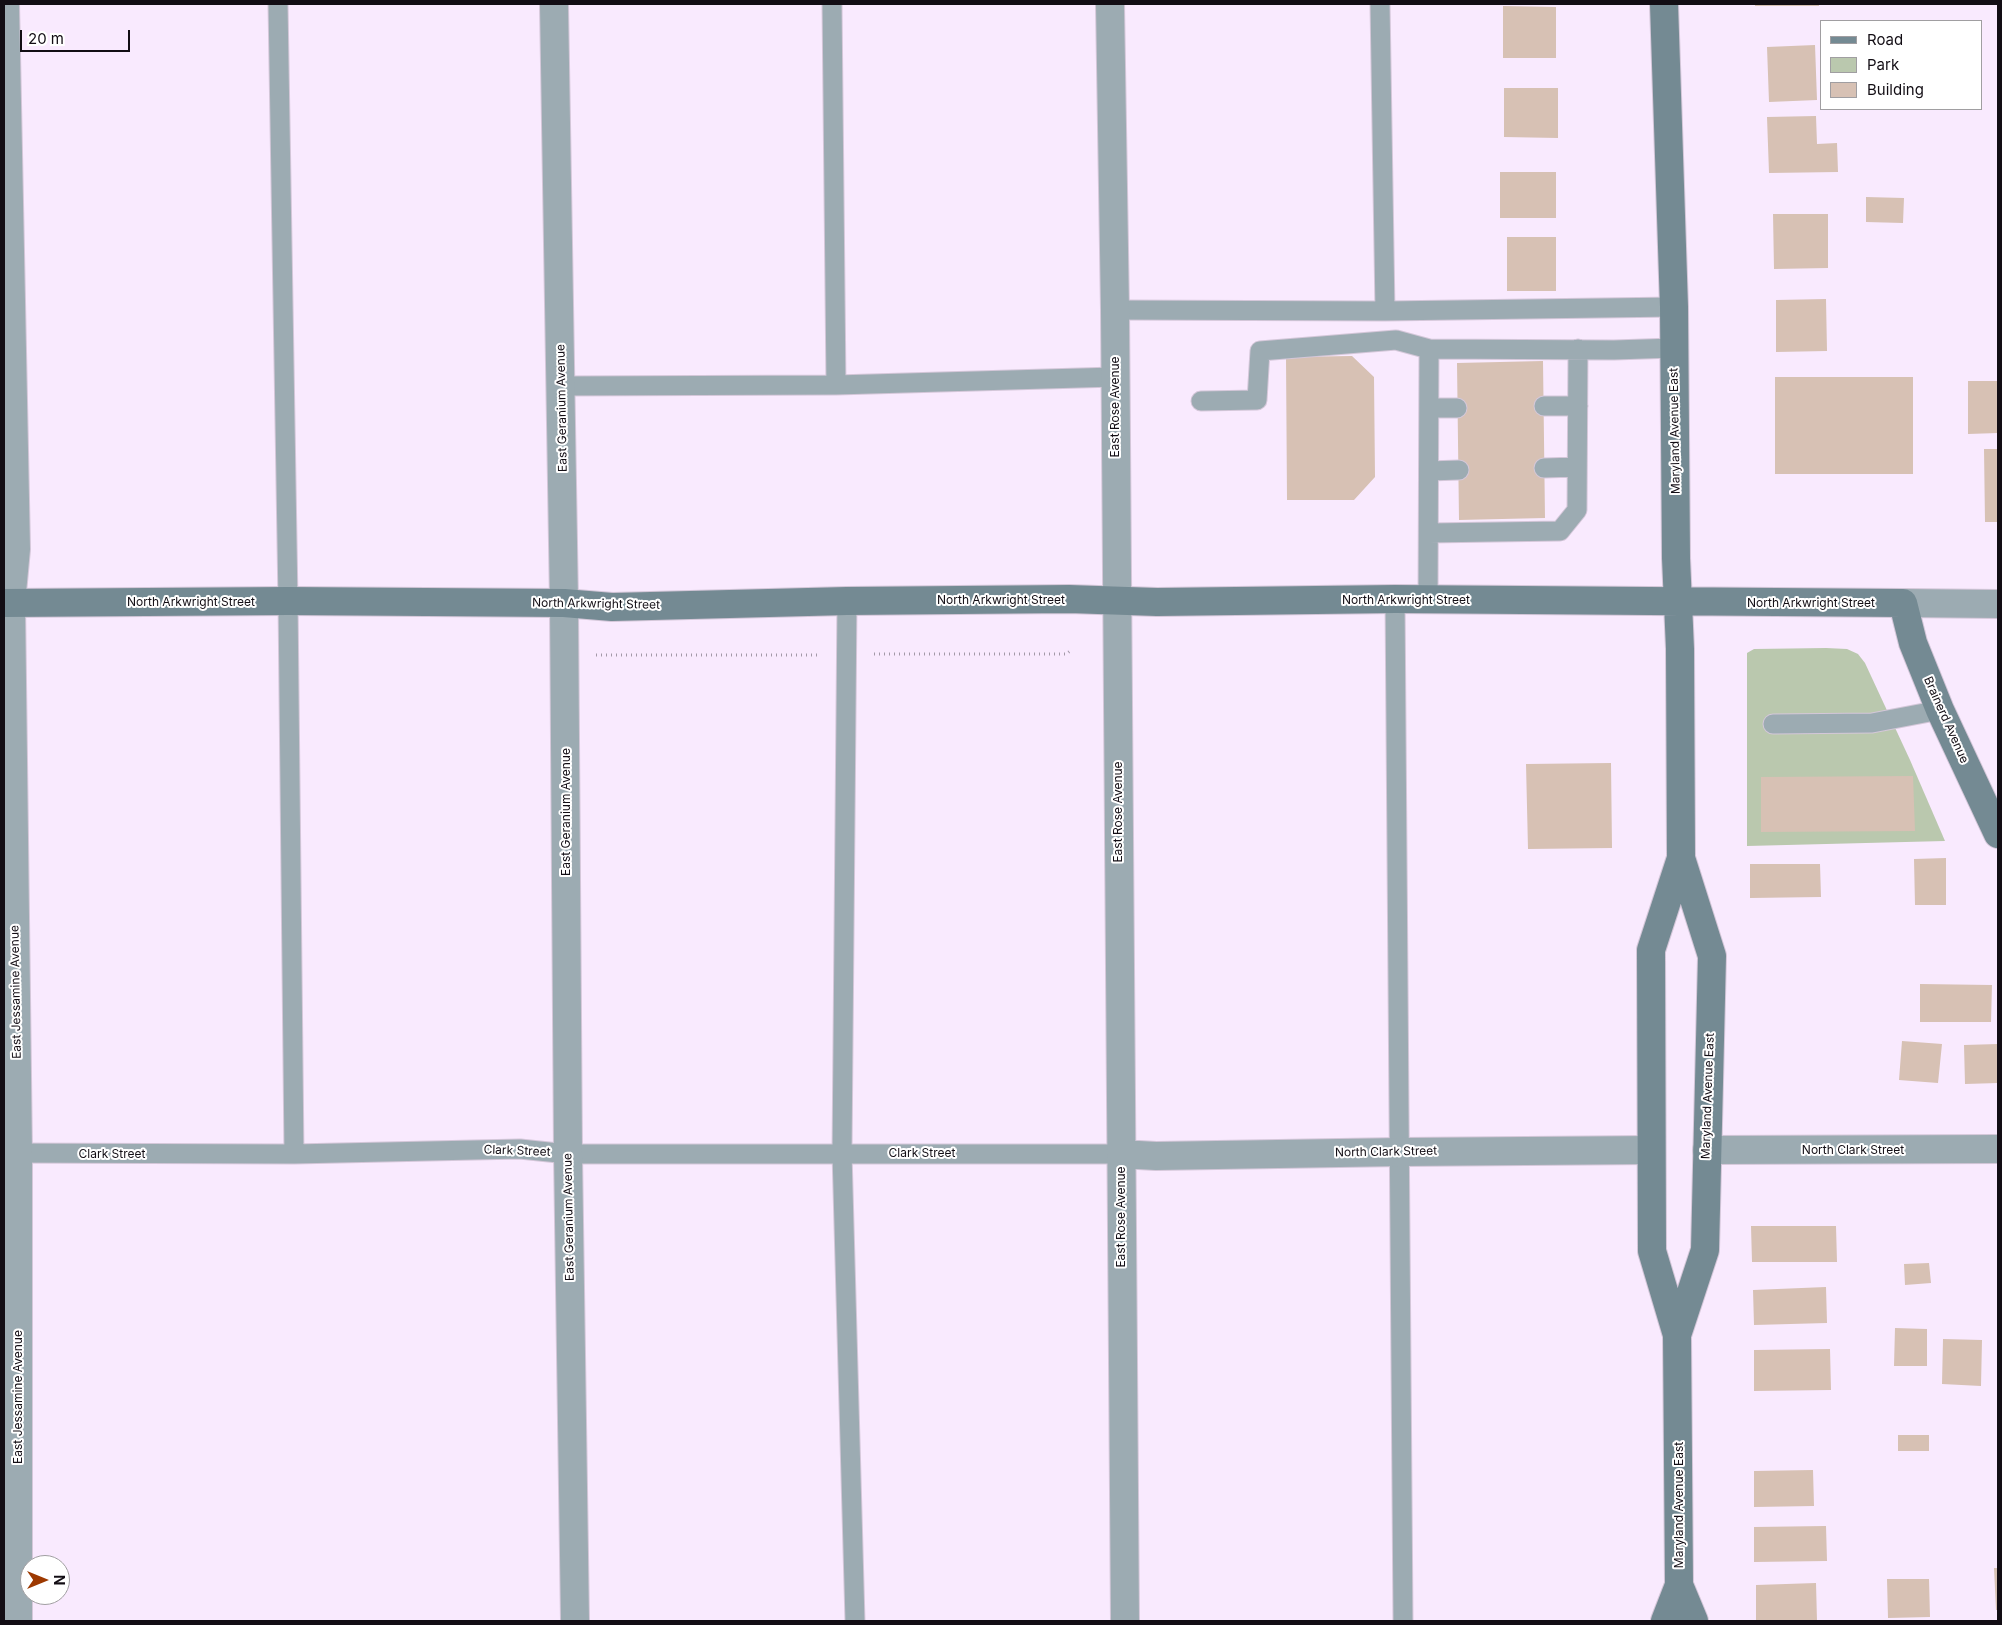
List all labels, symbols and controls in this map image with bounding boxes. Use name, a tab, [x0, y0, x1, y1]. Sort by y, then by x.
scale bar	[22, 20, 132, 52]
legend	[1820, 20, 1982, 110]
text: 20 m	[28, 29, 64, 48]
text: Road	[1867, 30, 1903, 49]
text: Park	[1867, 55, 1899, 74]
text: Building	[1867, 80, 1924, 99]
street label: East Geranium Avenue	[554, 344, 570, 472]
street label: East Rose Avenue	[1108, 356, 1122, 458]
street label: Maryland Avenue East	[1667, 368, 1683, 494]
street label: North Arkwright Street	[937, 593, 1065, 607]
street label: North Arkwright Street	[1342, 593, 1470, 607]
street label: North Arkwright Street	[127, 595, 255, 609]
street label: North Arkwright Street	[532, 596, 660, 612]
street label: North Arkwright Street	[1747, 596, 1875, 610]
street label: Brainerd Avenue	[1920, 674, 1972, 766]
street label: East Geranium Avenue	[559, 748, 573, 876]
street label: East Rose Avenue	[1111, 761, 1125, 863]
street label: East Jessamine Avenue	[8, 925, 24, 1059]
street label: Maryland Avenue East	[1699, 1033, 1717, 1159]
street label: Clark Street	[483, 1143, 551, 1159]
street label: North Clark Street	[1802, 1143, 1904, 1157]
street label: North Clark Street	[1335, 1144, 1437, 1160]
street label: Clark Street	[889, 1146, 955, 1160]
street label: Clark Street	[79, 1147, 145, 1161]
street label: East Geranium Avenue	[561, 1153, 577, 1281]
street label: East Rose Avenue	[1114, 1166, 1128, 1268]
street label: East Jessamine Avenue	[11, 1330, 25, 1464]
street label: Maryland Avenue East	[1672, 1442, 1686, 1568]
north arrow	[20, 1555, 70, 1605]
text: N	[51, 1575, 68, 1585]

